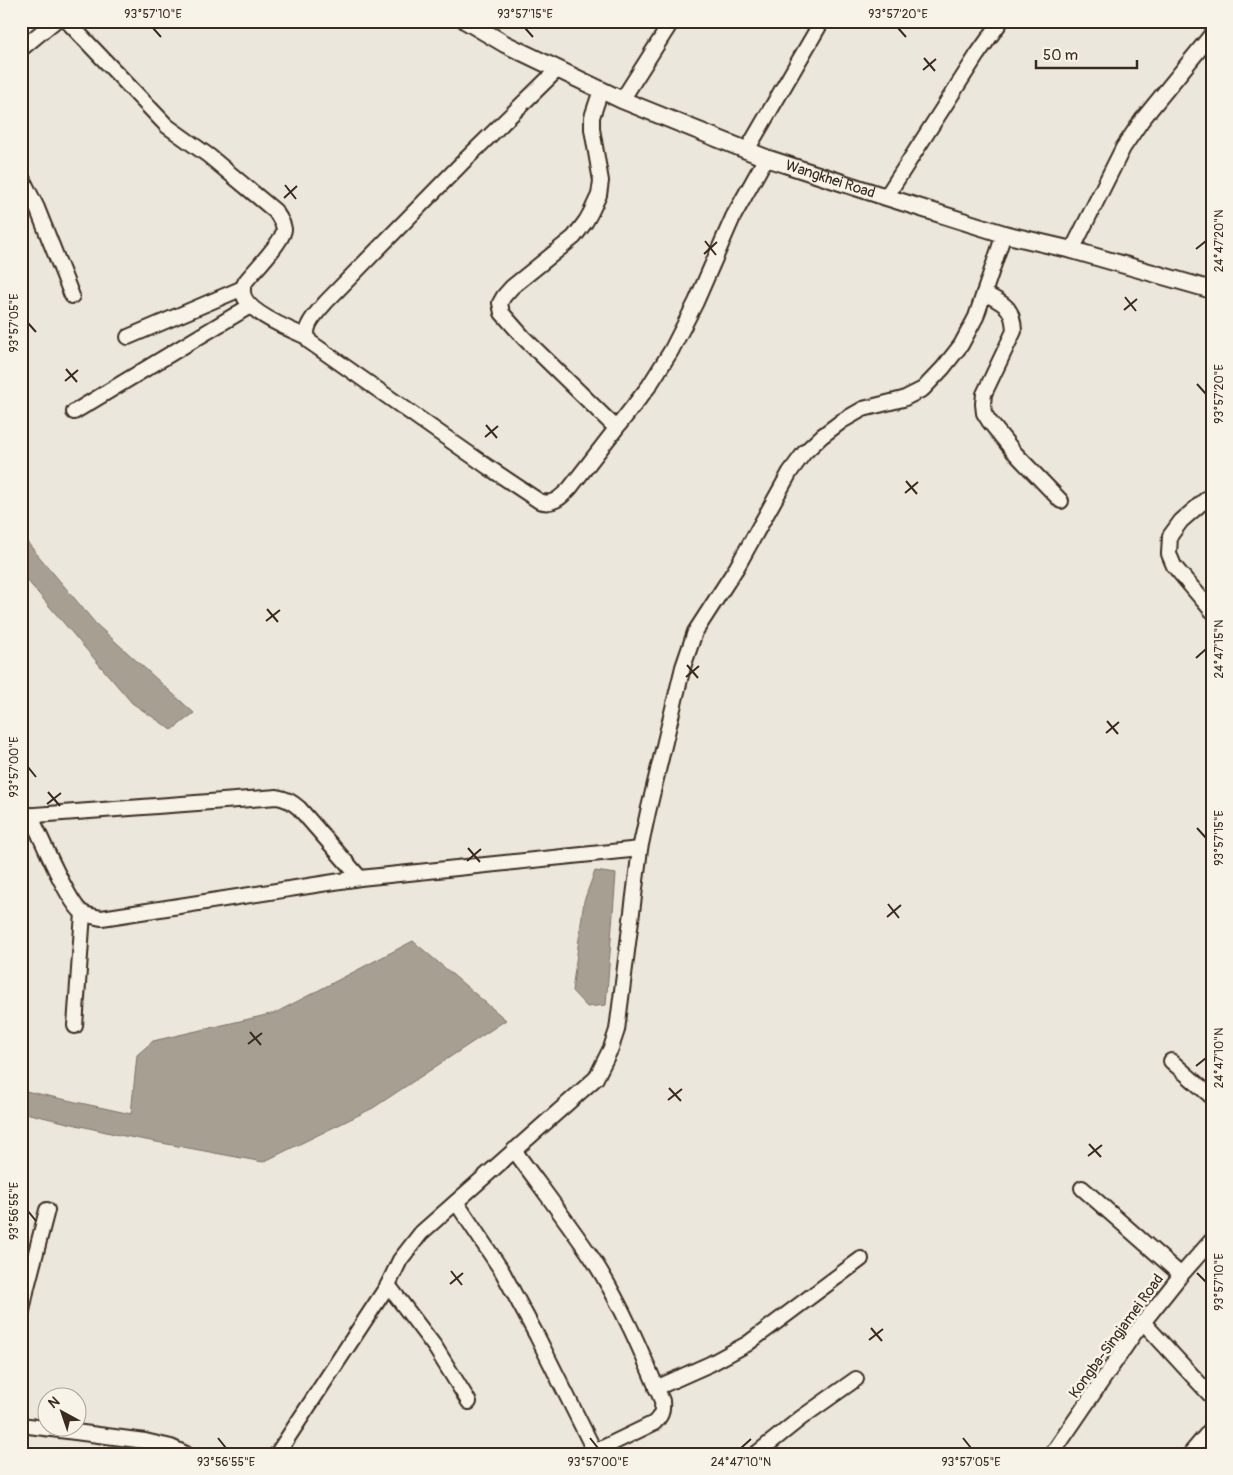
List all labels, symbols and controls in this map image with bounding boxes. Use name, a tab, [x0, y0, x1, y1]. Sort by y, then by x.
text: 93°57'10"E	[124, 7, 182, 22]
text: 93°57'15"E	[497, 7, 553, 22]
text: 93°57'20"E	[868, 7, 928, 22]
scale bar	[1036, 38, 1137, 70]
text: 50 m	[1043, 46, 1078, 65]
street label: Wangkhei Road	[783, 156, 878, 203]
text: 24°47'20"N	[1212, 210, 1227, 272]
text: 93°57'05"E	[7, 293, 22, 353]
text: 93°57'20"E	[1212, 364, 1227, 424]
text: 24°47'15"N	[1212, 620, 1227, 678]
text: 93°57'00"E	[7, 737, 22, 797]
text: 93°57'15"E	[1212, 810, 1227, 866]
text: 24°47'10"N	[1212, 1028, 1227, 1088]
text: 93°56'55"E	[7, 1182, 22, 1240]
text: 93°57'10"E	[1212, 1253, 1227, 1311]
street label: Kongba-Singjamei Road	[1065, 1270, 1168, 1402]
north arrow	[38, 1388, 88, 1438]
text: N	[45, 1393, 63, 1412]
text: 93°56'55"E	[197, 1455, 255, 1470]
text: 93°57'00"E	[568, 1455, 628, 1470]
text: 24°47'10"N	[711, 1455, 771, 1470]
text: 93°57'05"E	[941, 1455, 1001, 1470]

